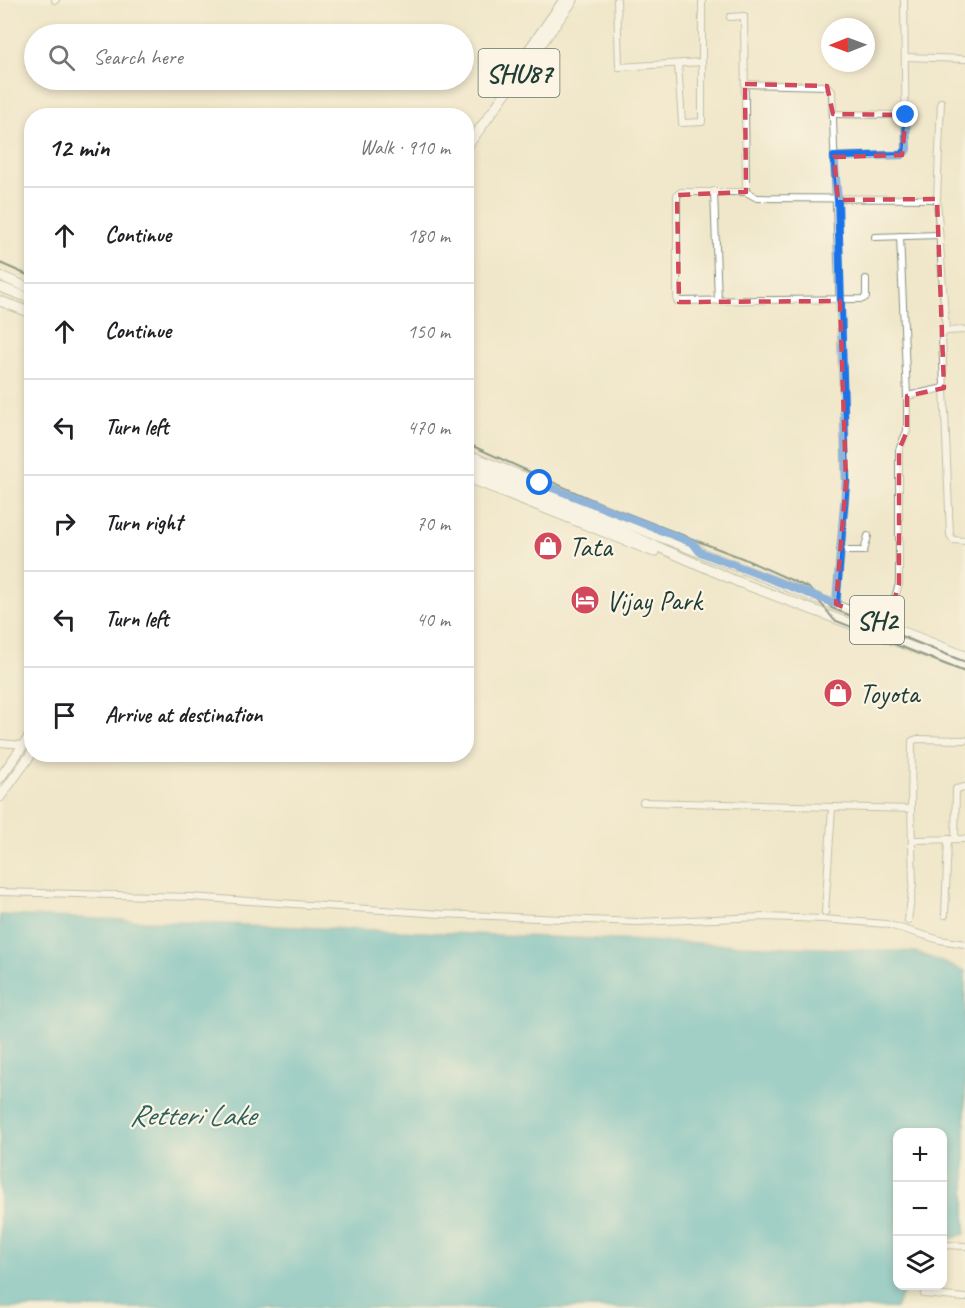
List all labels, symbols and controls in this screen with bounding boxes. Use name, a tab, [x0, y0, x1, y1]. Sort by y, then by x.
north arrow	[821, 18, 875, 72]
search box	[24, 24, 474, 90]
icon: search	[45, 41, 78, 74]
text: Search here	[93, 43, 183, 71]
road number: SHU87	[478, 49, 560, 97]
route end	[892, 101, 918, 127]
text: 12 min	[48, 131, 110, 164]
text: Walk · 910 m	[360, 135, 450, 160]
icon: ahead	[48, 219, 81, 252]
text: Continue	[105, 221, 171, 249]
text: 180 m	[407, 223, 450, 248]
icon: ahead	[48, 315, 81, 348]
text: Continue	[105, 317, 171, 345]
text: 150 m	[407, 319, 450, 344]
icon: left	[48, 411, 81, 444]
text: Turn left	[105, 413, 169, 441]
text: 470 m	[407, 415, 450, 440]
route start	[526, 469, 552, 495]
icon: right	[48, 507, 81, 540]
text: Turn right	[105, 509, 182, 537]
text: 70 m	[416, 511, 450, 536]
place label: Tata	[569, 529, 614, 564]
shop icon: Tata	[532, 530, 564, 562]
place label: Vijay Park	[606, 583, 705, 618]
hotel icon: Vijay Park	[569, 584, 601, 616]
road number: SH2	[850, 596, 904, 644]
icon: left	[48, 603, 81, 636]
text: Turn left	[105, 605, 169, 633]
text: 40 m	[416, 607, 450, 632]
place label: Toyota	[859, 676, 922, 711]
shop icon: Toyota	[822, 677, 854, 709]
icon: arrive	[48, 699, 81, 732]
text: Arrive at destination	[105, 701, 262, 729]
water label: Retteri Lake	[129, 1096, 259, 1134]
map controls	[893, 1128, 947, 1290]
button: +	[893, 1128, 947, 1182]
button: −	[893, 1182, 947, 1236]
button: layers	[893, 1236, 947, 1290]

